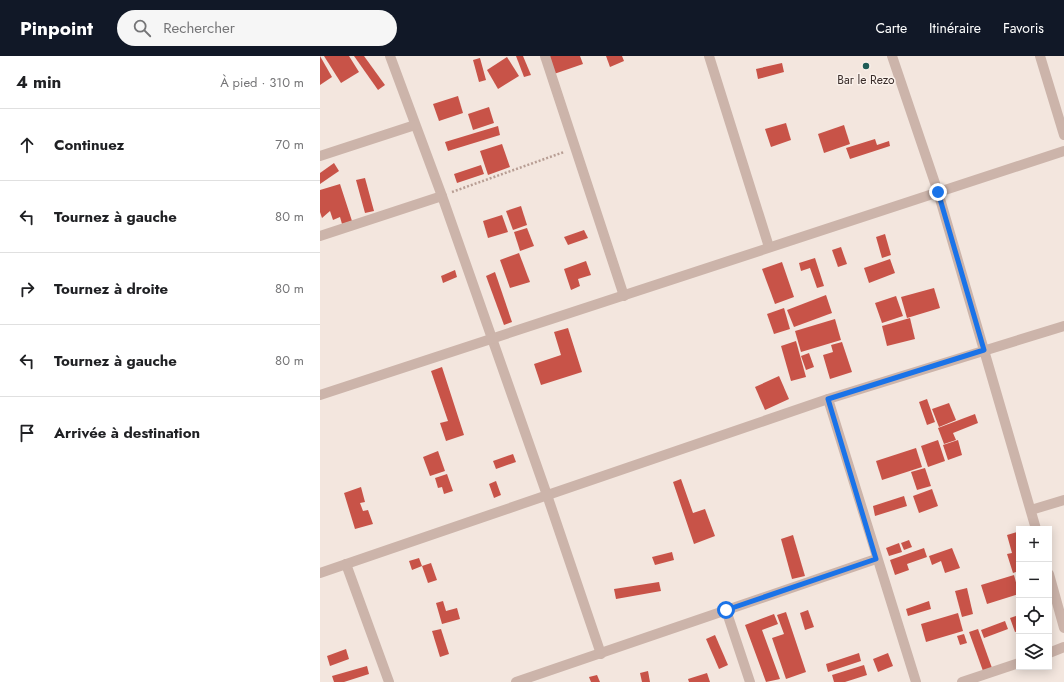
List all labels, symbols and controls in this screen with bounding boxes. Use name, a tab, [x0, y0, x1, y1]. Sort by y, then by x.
search box	[117, 10, 397, 46]
text: Pinpoint	[20, 15, 93, 42]
icon: search	[131, 17, 153, 39]
text: Rechercher	[163, 17, 235, 39]
text: Carte	[875, 18, 907, 38]
text: Itinéraire	[929, 18, 981, 38]
text: Favoris	[1003, 18, 1044, 38]
marker: Bar le Rezo	[861, 61, 871, 71]
text: 4 min	[16, 70, 61, 94]
place label: Bar le Rezo	[837, 71, 895, 89]
text: À pied · 310 m	[220, 73, 304, 92]
icon: ahead	[16, 134, 38, 156]
text: Continuez	[54, 134, 124, 156]
text: 70 m	[275, 135, 304, 154]
route end	[929, 183, 947, 201]
icon: left	[16, 206, 38, 228]
text: Tournez à gauche	[54, 206, 177, 228]
text: 80 m	[275, 207, 304, 226]
icon: right	[16, 278, 38, 300]
text: Tournez à droite	[54, 278, 168, 300]
text: 80 m	[275, 279, 304, 298]
icon: left	[16, 350, 38, 372]
text: Tournez à gauche	[54, 350, 177, 372]
text: 80 m	[275, 351, 304, 370]
icon: arrive	[16, 422, 38, 444]
text: Arrivée à destination	[54, 422, 200, 444]
map controls	[1016, 526, 1052, 670]
button: +	[1016, 526, 1052, 562]
button: −	[1016, 562, 1052, 598]
button: locate	[1016, 598, 1052, 634]
route start	[717, 601, 735, 619]
button: layers	[1016, 634, 1052, 670]

